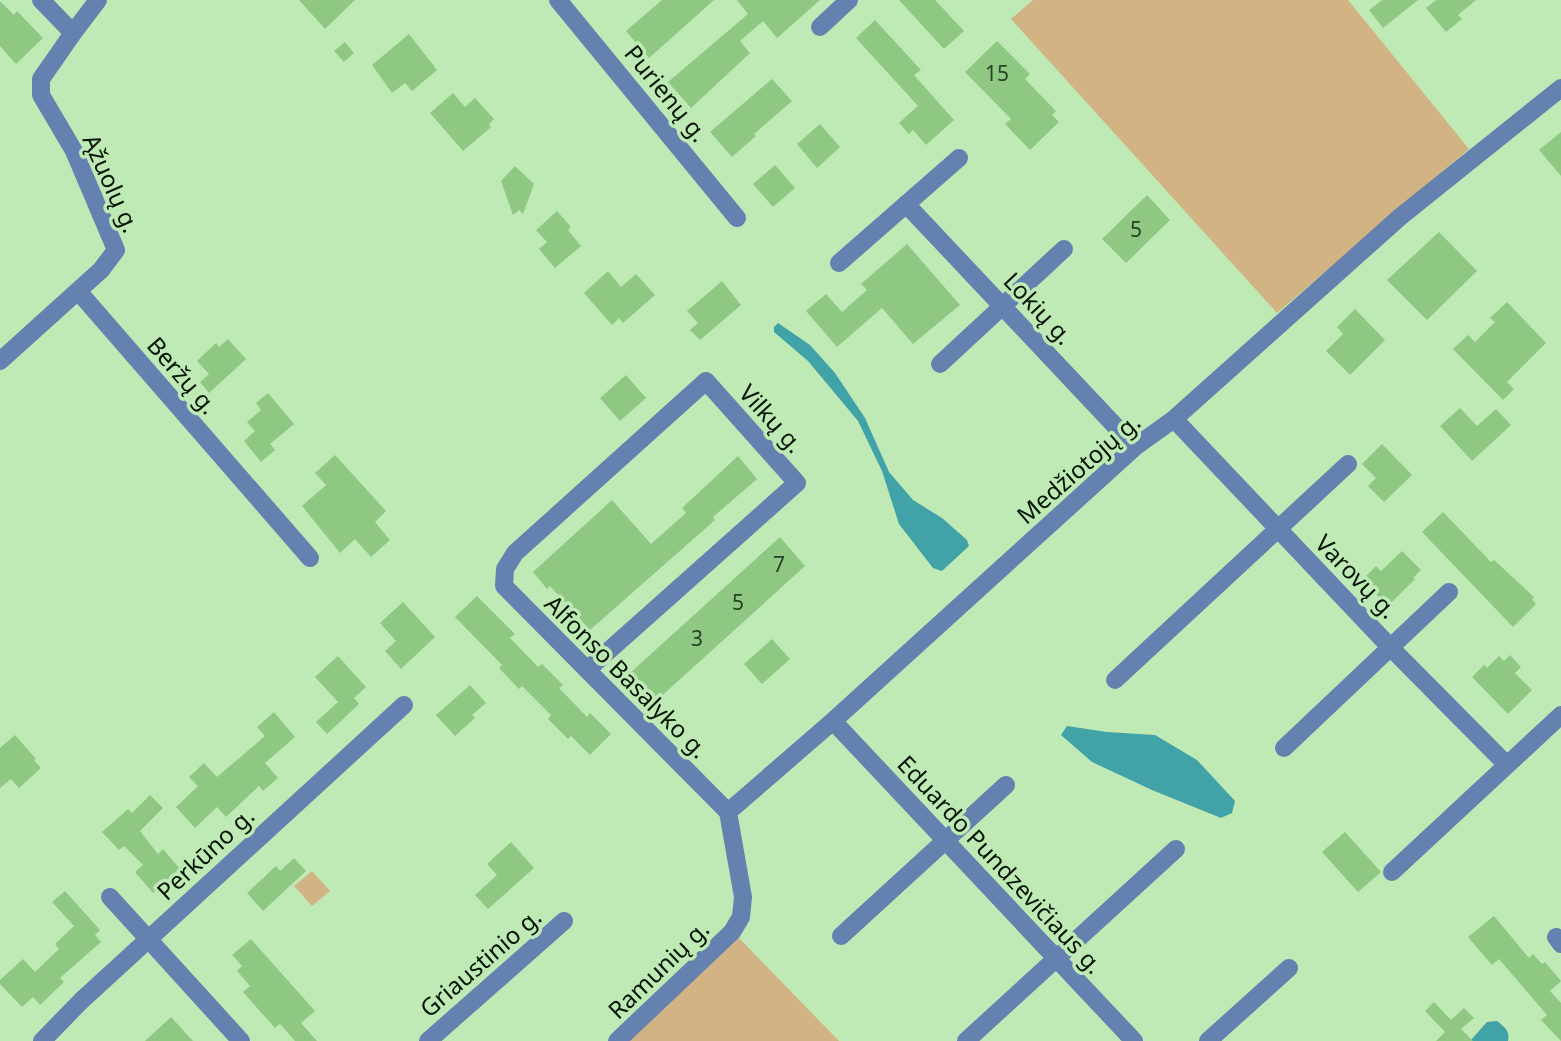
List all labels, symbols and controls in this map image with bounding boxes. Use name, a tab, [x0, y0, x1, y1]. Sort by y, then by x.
street label: Purienų g.	[618, 38, 716, 148]
house number: 15	[985, 59, 1009, 87]
street label: Ąžuolų g.	[76, 129, 148, 237]
house number: 5	[1130, 215, 1142, 243]
street label: Lokių g.	[997, 264, 1081, 352]
street label: Beržų g.	[140, 329, 226, 421]
street label: Vilkų g.	[732, 377, 812, 459]
street label: Medžiotojų g.	[1009, 405, 1147, 531]
street label: Varovų g.	[1309, 527, 1405, 625]
house number: 7	[773, 550, 785, 578]
street label: Alfonso Basalyko g.	[538, 587, 716, 765]
house number: 5	[732, 588, 744, 616]
house number: 3	[691, 624, 703, 652]
street label: Eduardo Pundzevičiaus g.	[891, 747, 1111, 981]
street label: Perkūno g.	[149, 799, 261, 907]
street label: Griaustinio g.	[412, 900, 548, 1024]
street label: Ramunių g.	[600, 912, 716, 1026]

